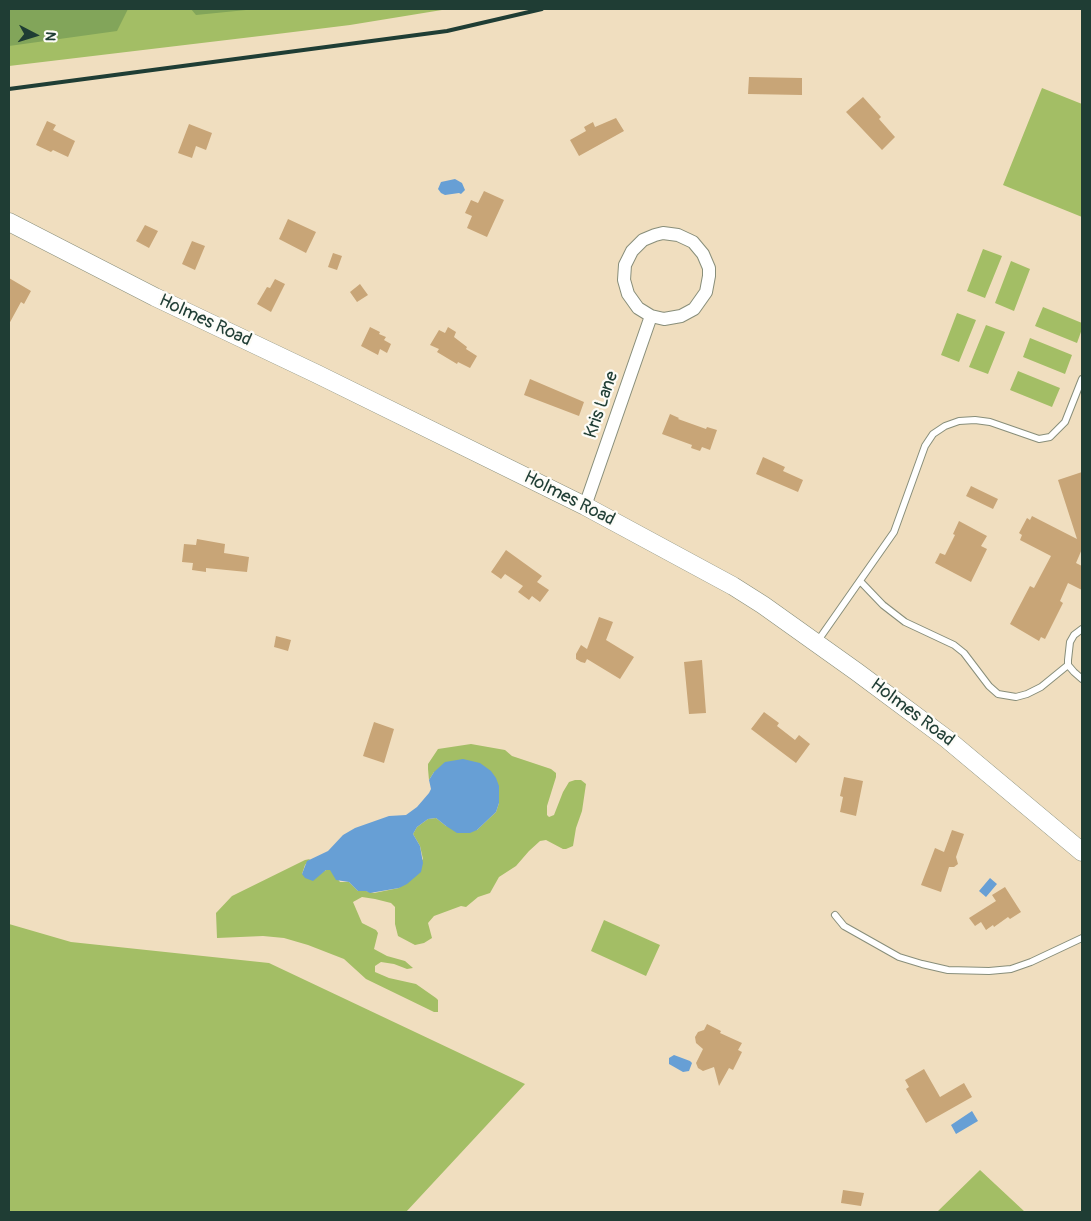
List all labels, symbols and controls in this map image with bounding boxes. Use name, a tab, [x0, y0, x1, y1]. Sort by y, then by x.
north arrow	[10, 10, 60, 60]
text: N	[42, 31, 59, 42]
street label: Holmes Road	[155, 290, 255, 352]
street label: Kris Lane	[580, 369, 624, 441]
street label: Holmes Road	[520, 467, 618, 531]
street label: Holmes Road	[866, 674, 958, 752]

